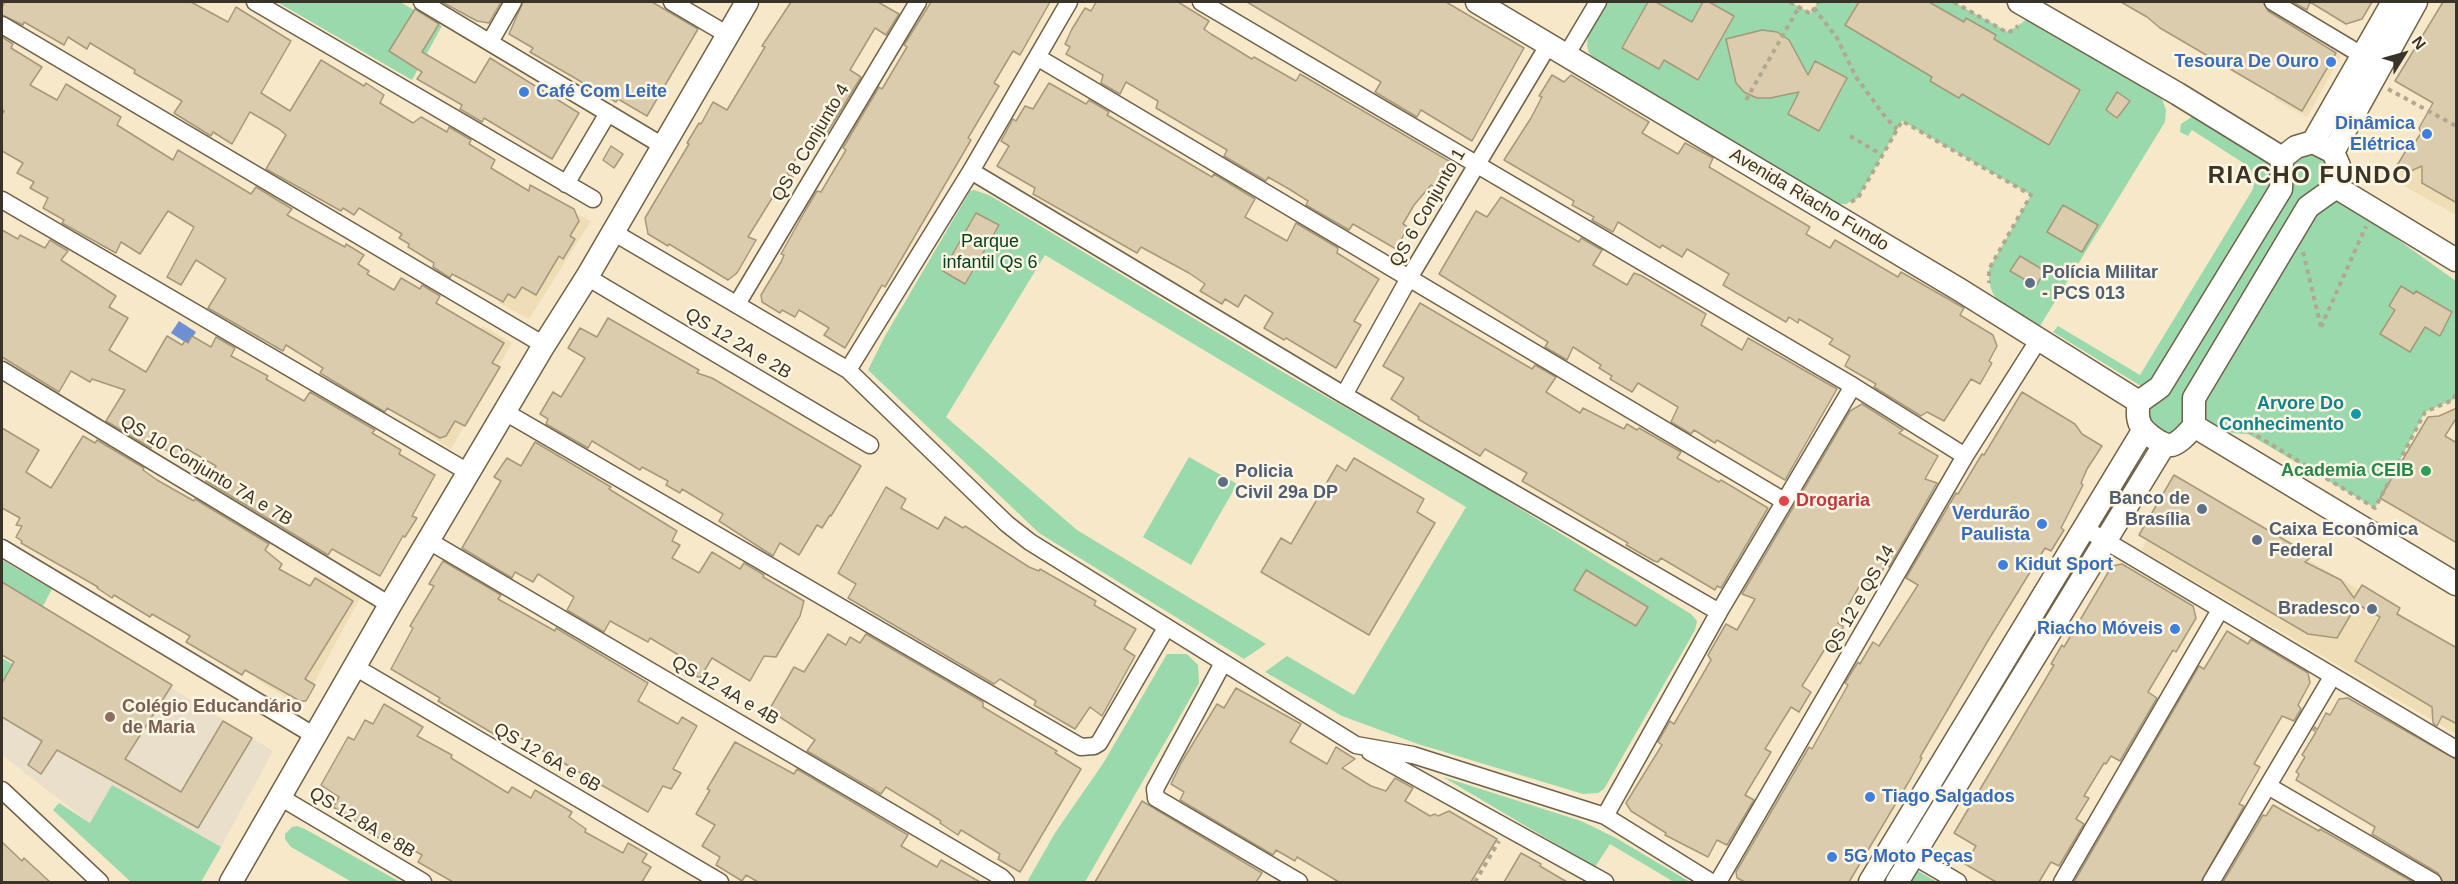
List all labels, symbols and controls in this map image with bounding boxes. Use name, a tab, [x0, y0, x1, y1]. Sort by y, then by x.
north arrow	[2374, 24, 2434, 84]
text: N	[2409, 33, 2429, 53]
place label: Tesoura De Ouro	[2174, 51, 2319, 73]
marker: Tesoura De Ouro	[2324, 55, 2338, 69]
street label: QS 8 Conjunto 4	[767, 80, 855, 206]
place label: Café Com Leite	[536, 81, 667, 103]
marker: Café Com Leite	[517, 85, 531, 99]
place label: Dinâmica Elétrica	[2335, 113, 2415, 156]
marker: Dinâmica Elétrica	[2420, 127, 2434, 141]
street label: Avenida Riacho Fundo	[1726, 144, 1892, 256]
street label: QS 6 Conjunto 1	[1385, 145, 1471, 271]
district label: RIACHO FUNDO	[2208, 162, 2412, 190]
park label: Parque infantil Qs 6	[942, 231, 1038, 274]
place label: Polícia Militar - PCS 013	[2042, 262, 2158, 304]
marker: Polícia Militar - PCS 013	[2023, 276, 2037, 290]
street label: QS 12 2A e 2B	[681, 304, 795, 384]
place label: Arvore Do Conhecimento	[2219, 393, 2344, 436]
marker: Arvore Do Conhecimento	[2349, 407, 2363, 421]
street label: QS 10 Conjunto 7A e 7B	[116, 411, 296, 531]
place label: Academia CEIB	[2281, 460, 2414, 482]
place label: Policia Civil 29a DP	[1235, 461, 1338, 504]
marker: Academia CEIB	[2419, 464, 2433, 478]
marker: Policia Civil 29a DP	[1216, 475, 1230, 489]
place label: Banco de Brasília	[2109, 488, 2190, 530]
place label: Drogaria	[1796, 490, 1870, 512]
marker: Drogaria	[1777, 494, 1791, 508]
marker: Banco de Brasília	[2195, 502, 2209, 516]
place label: Verdurão Paulista	[1952, 503, 2030, 546]
marker: Verdurão Paulista	[2035, 517, 2049, 531]
place label: Caixa Econômica Federal	[2269, 519, 2418, 562]
marker: Caixa Econômica Federal	[2250, 533, 2264, 547]
street label: QS 12 e QS 14	[1820, 542, 1900, 658]
place label: Kidut Sport	[2015, 554, 2113, 576]
marker: Kidut Sport	[1996, 558, 2010, 572]
place label: Bradesco	[2278, 598, 2360, 620]
marker: Bradesco	[2365, 602, 2379, 616]
place label: Riacho Móveis	[2037, 618, 2163, 640]
marker: Riacho Móveis	[2168, 622, 2182, 636]
street label: QS 12 4A e 4B	[668, 652, 782, 730]
place label: Colégio Educandário de Maria	[122, 696, 302, 738]
marker: Colégio Educandário de Maria	[103, 710, 117, 724]
street label: QS 12 6A e 6B	[490, 719, 604, 797]
street label: QS 12 8A e 8B	[305, 783, 419, 863]
place label: Tiago Salgados	[1882, 786, 2015, 808]
marker: Tiago Salgados	[1863, 790, 1877, 804]
place label: 5G Moto Peças	[1844, 846, 1973, 868]
marker: 5G Moto Peças	[1825, 850, 1839, 864]

